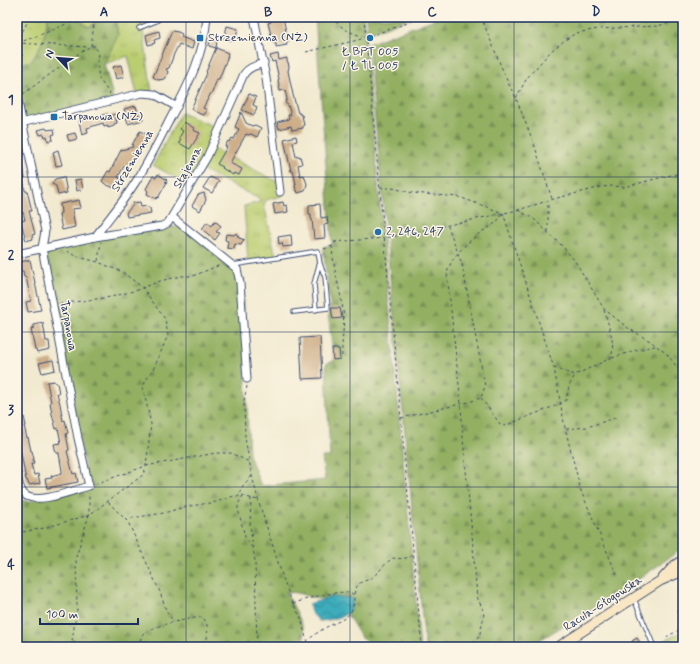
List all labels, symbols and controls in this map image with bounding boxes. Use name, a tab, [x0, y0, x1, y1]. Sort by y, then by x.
text: A	[100, 4, 108, 21]
text: B	[264, 4, 273, 21]
text: C	[427, 4, 437, 21]
text: D	[592, 4, 601, 21]
place label: Strzemienna (NŻ)	[208, 30, 308, 46]
marker: Strzemienna (NŻ)	[195, 33, 205, 43]
marker: Ł BPT 005 / Ł TL 005	[365, 33, 375, 43]
north arrow	[38, 38, 78, 78]
place label: Ł BPT 005 / Ł TL 005	[341, 44, 399, 74]
text: N	[42, 48, 58, 60]
text: 1	[8, 92, 14, 109]
place label: Tarpanowa (NŻ)	[62, 109, 144, 125]
marker: Tarpanowa (NŻ)	[49, 112, 59, 122]
street label: Strzemienna	[108, 127, 158, 195]
street label: Stajenna	[170, 144, 206, 192]
place label: 2, 246, 247	[386, 224, 444, 240]
marker: 2, 246, 247	[373, 227, 383, 237]
text: 2	[8, 247, 15, 264]
street label: Tarpanowa	[56, 299, 80, 353]
text: 3	[8, 402, 14, 419]
text: 4	[7, 557, 15, 574]
street label: Racula-Głogowska	[561, 572, 646, 635]
scale bar	[40, 600, 138, 626]
text: 100 m	[46, 607, 78, 623]

